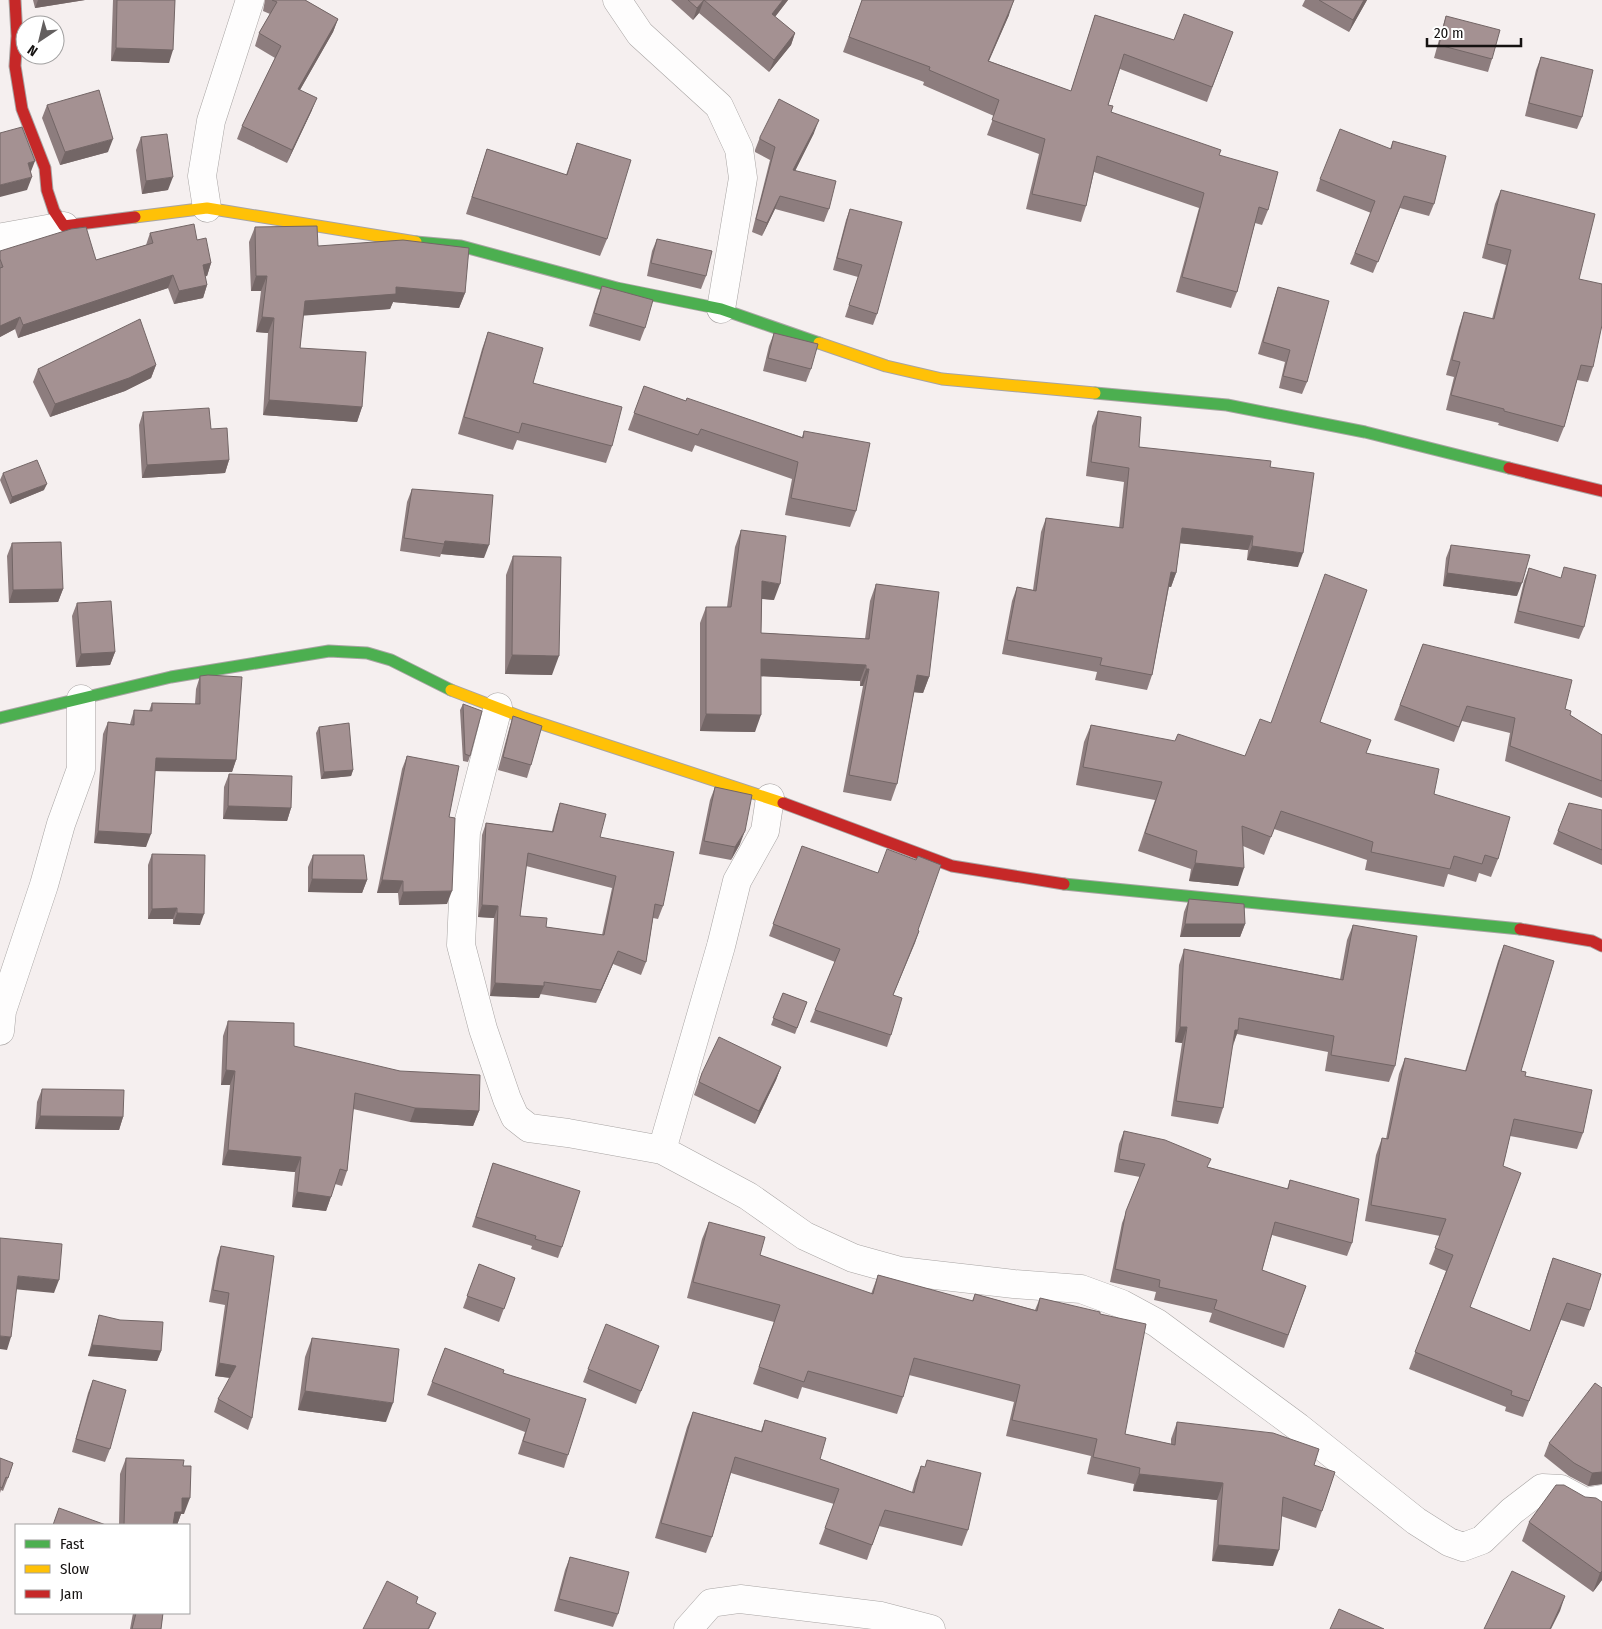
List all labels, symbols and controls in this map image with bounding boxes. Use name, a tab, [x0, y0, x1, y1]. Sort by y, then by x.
north arrow	[15, 15, 65, 65]
scale bar	[1427, 15, 1521, 47]
text: 20 m	[1434, 24, 1464, 42]
text: N	[25, 41, 41, 60]
legend	[15, 1524, 190, 1614]
text: Fast	[60, 1535, 84, 1553]
text: Slow	[60, 1560, 89, 1578]
text: Jam	[60, 1585, 83, 1603]

